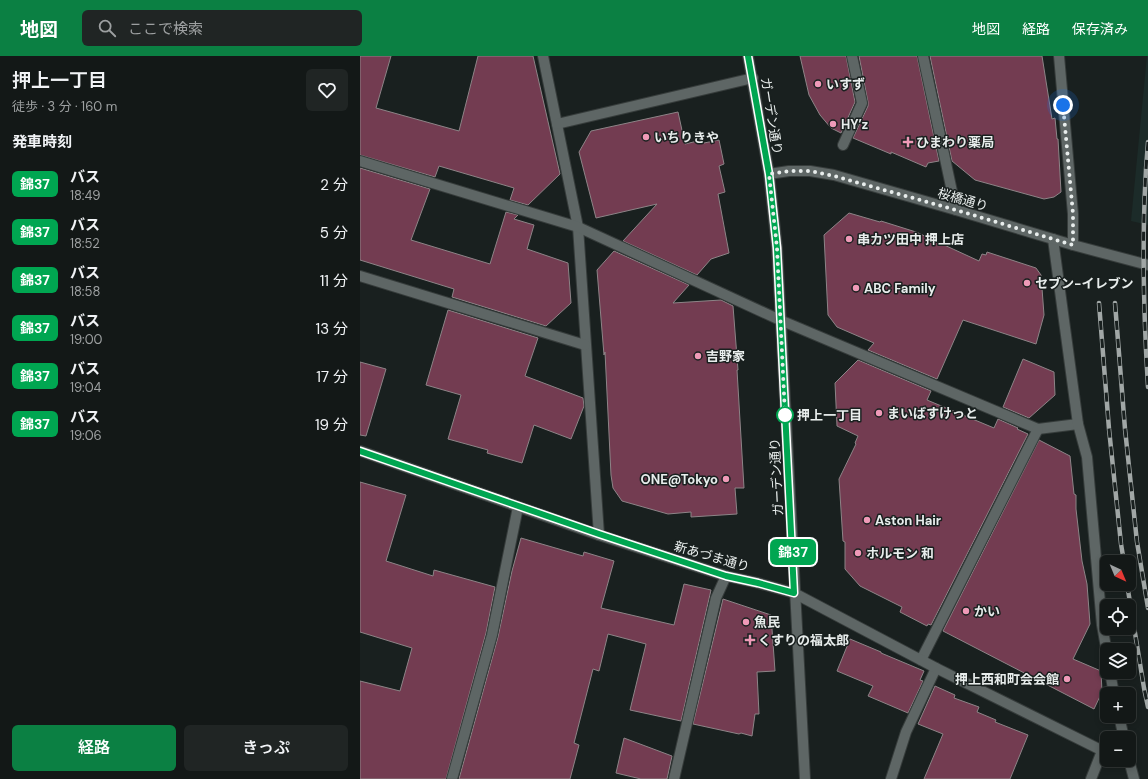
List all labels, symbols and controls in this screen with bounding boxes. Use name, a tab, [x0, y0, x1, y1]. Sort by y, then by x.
search box	[82, 10, 362, 46]
text: 地図	[20, 17, 58, 42]
icon: search	[96, 17, 118, 39]
text: ここで検索	[128, 19, 203, 39]
text: 地図	[972, 20, 1000, 38]
text: 経路	[1022, 20, 1050, 38]
text: 保存済み	[1072, 20, 1128, 38]
text: 押上一丁目	[12, 68, 107, 93]
button: heart	[306, 69, 348, 111]
street label: ガーデン通り	[757, 76, 786, 156]
place label: いすず	[826, 76, 865, 93]
marker: いすず	[813, 79, 823, 89]
your location	[1053, 95, 1073, 115]
text: 徒歩 · 3 分 · 160 m	[12, 98, 117, 115]
place label: HY’z	[841, 116, 868, 133]
marker: HY’z	[828, 119, 838, 129]
place label: いちりきや	[654, 129, 719, 146]
text: 発車時刻	[12, 132, 72, 152]
marker: いちりきや	[641, 132, 651, 142]
place label: ひまわり薬局	[916, 134, 994, 151]
marker: ひまわり薬局	[903, 137, 913, 147]
text: バス	[70, 167, 100, 187]
text: 錦37	[20, 175, 50, 193]
text: 2 分	[320, 175, 348, 195]
street label: 桜橋通り	[936, 184, 990, 215]
text: 18:49	[70, 187, 101, 204]
text: バス	[70, 215, 100, 235]
text: 錦37	[20, 223, 50, 241]
text: 5 分	[320, 223, 348, 243]
place label: 串カツ田中 押上店	[857, 231, 964, 248]
marker: 串カツ田中 押上店	[844, 234, 854, 244]
text: 18:52	[70, 235, 100, 252]
text: バス	[70, 263, 100, 283]
text: 錦37	[20, 271, 50, 289]
text: 11 分	[320, 271, 348, 291]
place label: セブン-イレブン	[1035, 275, 1134, 292]
marker: セブン-イレブン	[1022, 278, 1032, 288]
place label: ABC Family	[864, 280, 936, 297]
text: 18:58	[70, 283, 100, 300]
marker: ABC Family	[851, 283, 861, 293]
text: バス	[70, 311, 100, 331]
text: 錦37	[20, 319, 50, 337]
text: 13 分	[315, 319, 348, 339]
text: 19:00	[70, 331, 103, 348]
place label: 吉野家	[706, 348, 745, 365]
marker: 吉野家	[693, 351, 703, 361]
text: バス	[70, 359, 100, 379]
text: 錦37	[20, 367, 50, 385]
text: 17 分	[316, 367, 348, 387]
text: 19:04	[70, 379, 102, 396]
place label: まいばすけっと	[887, 405, 978, 422]
marker: 押上一丁目	[776, 406, 794, 424]
text: バス	[70, 407, 100, 427]
place label: 押上一丁目	[797, 407, 862, 424]
marker: まいばすけっと	[874, 408, 884, 418]
text: 錦37	[20, 415, 50, 433]
text: 19 分	[315, 415, 348, 435]
text: 19:06	[70, 427, 102, 444]
street label: ガーデン通り	[766, 438, 787, 516]
place label: ONE@Tokyo	[641, 471, 718, 488]
marker: ONE@Tokyo	[721, 474, 731, 484]
place label: Aston Hair	[875, 512, 942, 529]
marker: Aston Hair	[862, 515, 872, 525]
street label: 新あづま通り	[672, 538, 752, 575]
line badge: 錦37	[770, 539, 816, 565]
text: 錦37	[778, 543, 808, 561]
place label: ホルモン 和	[866, 545, 934, 562]
marker: ホルモン 和	[853, 548, 863, 558]
north arrow	[1100, 555, 1136, 591]
map controls	[1100, 555, 1136, 767]
button: locate	[1100, 599, 1136, 635]
place label: かい	[974, 603, 1000, 620]
marker: かい	[961, 606, 971, 616]
place label: 魚民	[754, 614, 780, 631]
marker: 魚民	[741, 617, 751, 627]
place label: くすりの福太郎	[758, 632, 849, 649]
marker: くすりの福太郎	[745, 635, 755, 645]
button: layers	[1100, 643, 1136, 679]
place label: 押上西和町会会館	[955, 671, 1059, 688]
marker: 押上西和町会会館	[1062, 674, 1072, 684]
button: +	[1100, 687, 1136, 723]
button: 経路	[12, 725, 176, 771]
button: きっぷ	[184, 725, 348, 771]
button: −	[1100, 731, 1136, 767]

